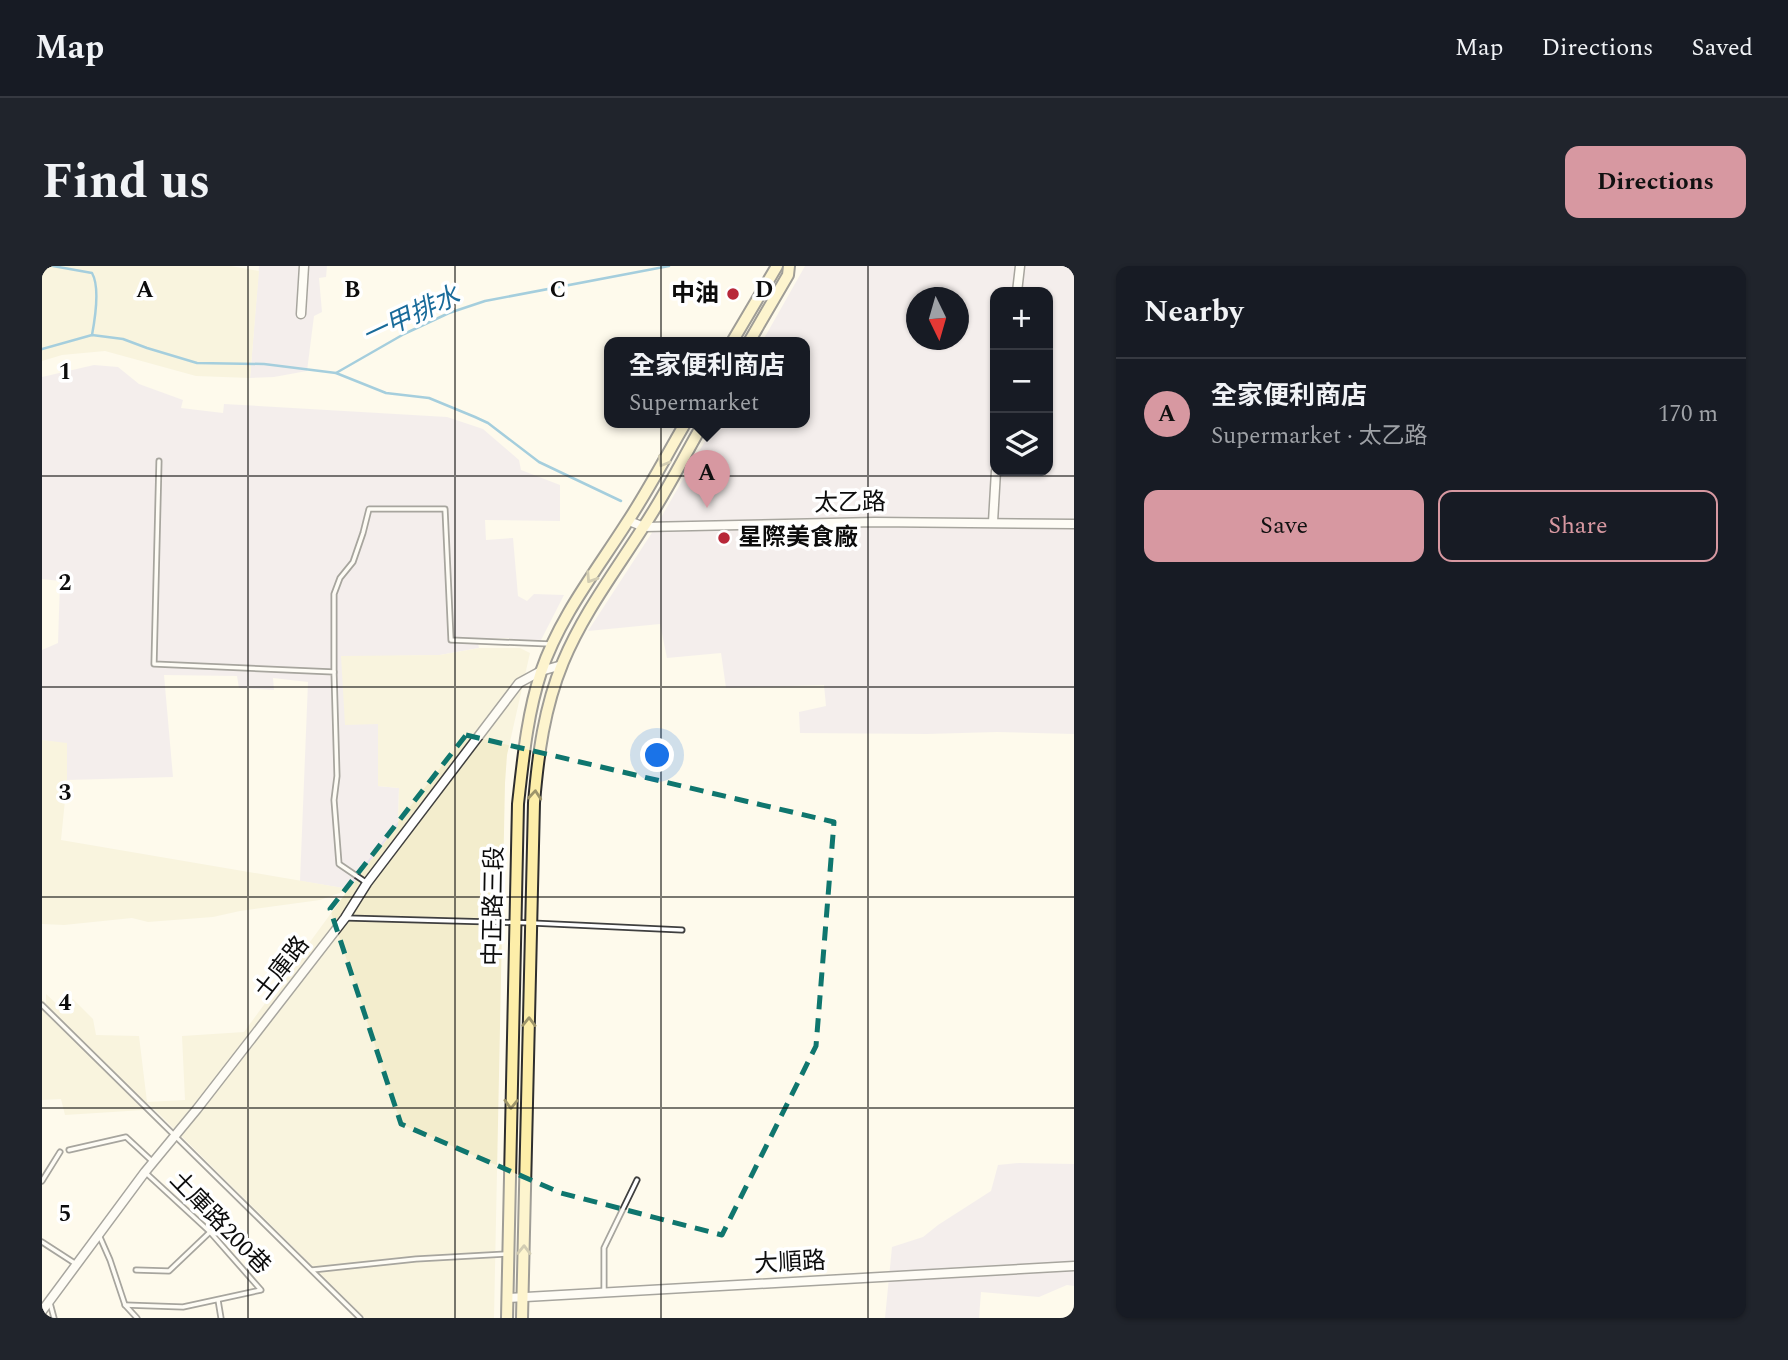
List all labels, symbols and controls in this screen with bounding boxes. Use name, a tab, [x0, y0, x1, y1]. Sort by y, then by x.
text: Map	[35, 23, 104, 73]
text: Map	[1455, 30, 1503, 66]
text: Directions	[1541, 30, 1653, 66]
text: Saved	[1691, 30, 1753, 66]
text: Find us	[42, 145, 210, 220]
button: Directions	[1565, 146, 1746, 218]
text: A	[136, 273, 154, 308]
text: B	[344, 273, 360, 308]
text: C	[550, 273, 566, 308]
text: D	[755, 273, 773, 308]
water label: 一甲排水	[355, 275, 467, 356]
place label: 中油	[671, 276, 719, 312]
marker: 中油	[725, 286, 741, 302]
north arrow	[906, 287, 969, 350]
map controls	[990, 287, 1053, 476]
button: +	[990, 287, 1053, 350]
text: Nearby	[1144, 289, 1243, 335]
popup	[604, 337, 810, 428]
text: 全家便利商店	[629, 346, 785, 386]
button: −	[990, 350, 1053, 413]
text: 1	[59, 355, 71, 390]
text: 全家便利商店	[1211, 376, 1367, 416]
text: Supermarket	[629, 386, 759, 421]
text: A	[1158, 397, 1176, 432]
text: 170 m	[1658, 397, 1718, 432]
button: layers	[990, 413, 1053, 476]
text: Supermarket · 太乙路	[1211, 419, 1427, 454]
pin: A	[684, 450, 730, 508]
one-way arrow	[658, 455, 671, 468]
street label: 太乙路	[814, 484, 886, 522]
button: Save	[1144, 490, 1424, 562]
button: Share	[1438, 490, 1718, 562]
place label: 星際美食廠	[738, 520, 858, 556]
marker: 星際美食廠	[716, 530, 732, 546]
text: 2	[59, 566, 72, 601]
one-way arrow	[587, 570, 600, 583]
your location	[640, 738, 674, 772]
text: 3	[59, 776, 72, 811]
one-way arrow	[527, 789, 542, 800]
street label: 中正路三段	[475, 846, 513, 966]
street label: 土庫路	[246, 929, 318, 1007]
text: 4	[59, 986, 72, 1021]
one-way arrow	[522, 1017, 537, 1028]
one-way arrow	[503, 1099, 519, 1110]
street label: 土庫路200巷	[161, 1163, 279, 1283]
text: 5	[59, 1197, 71, 1232]
street label: 大順路	[753, 1243, 827, 1283]
one-way arrow	[516, 1244, 532, 1255]

